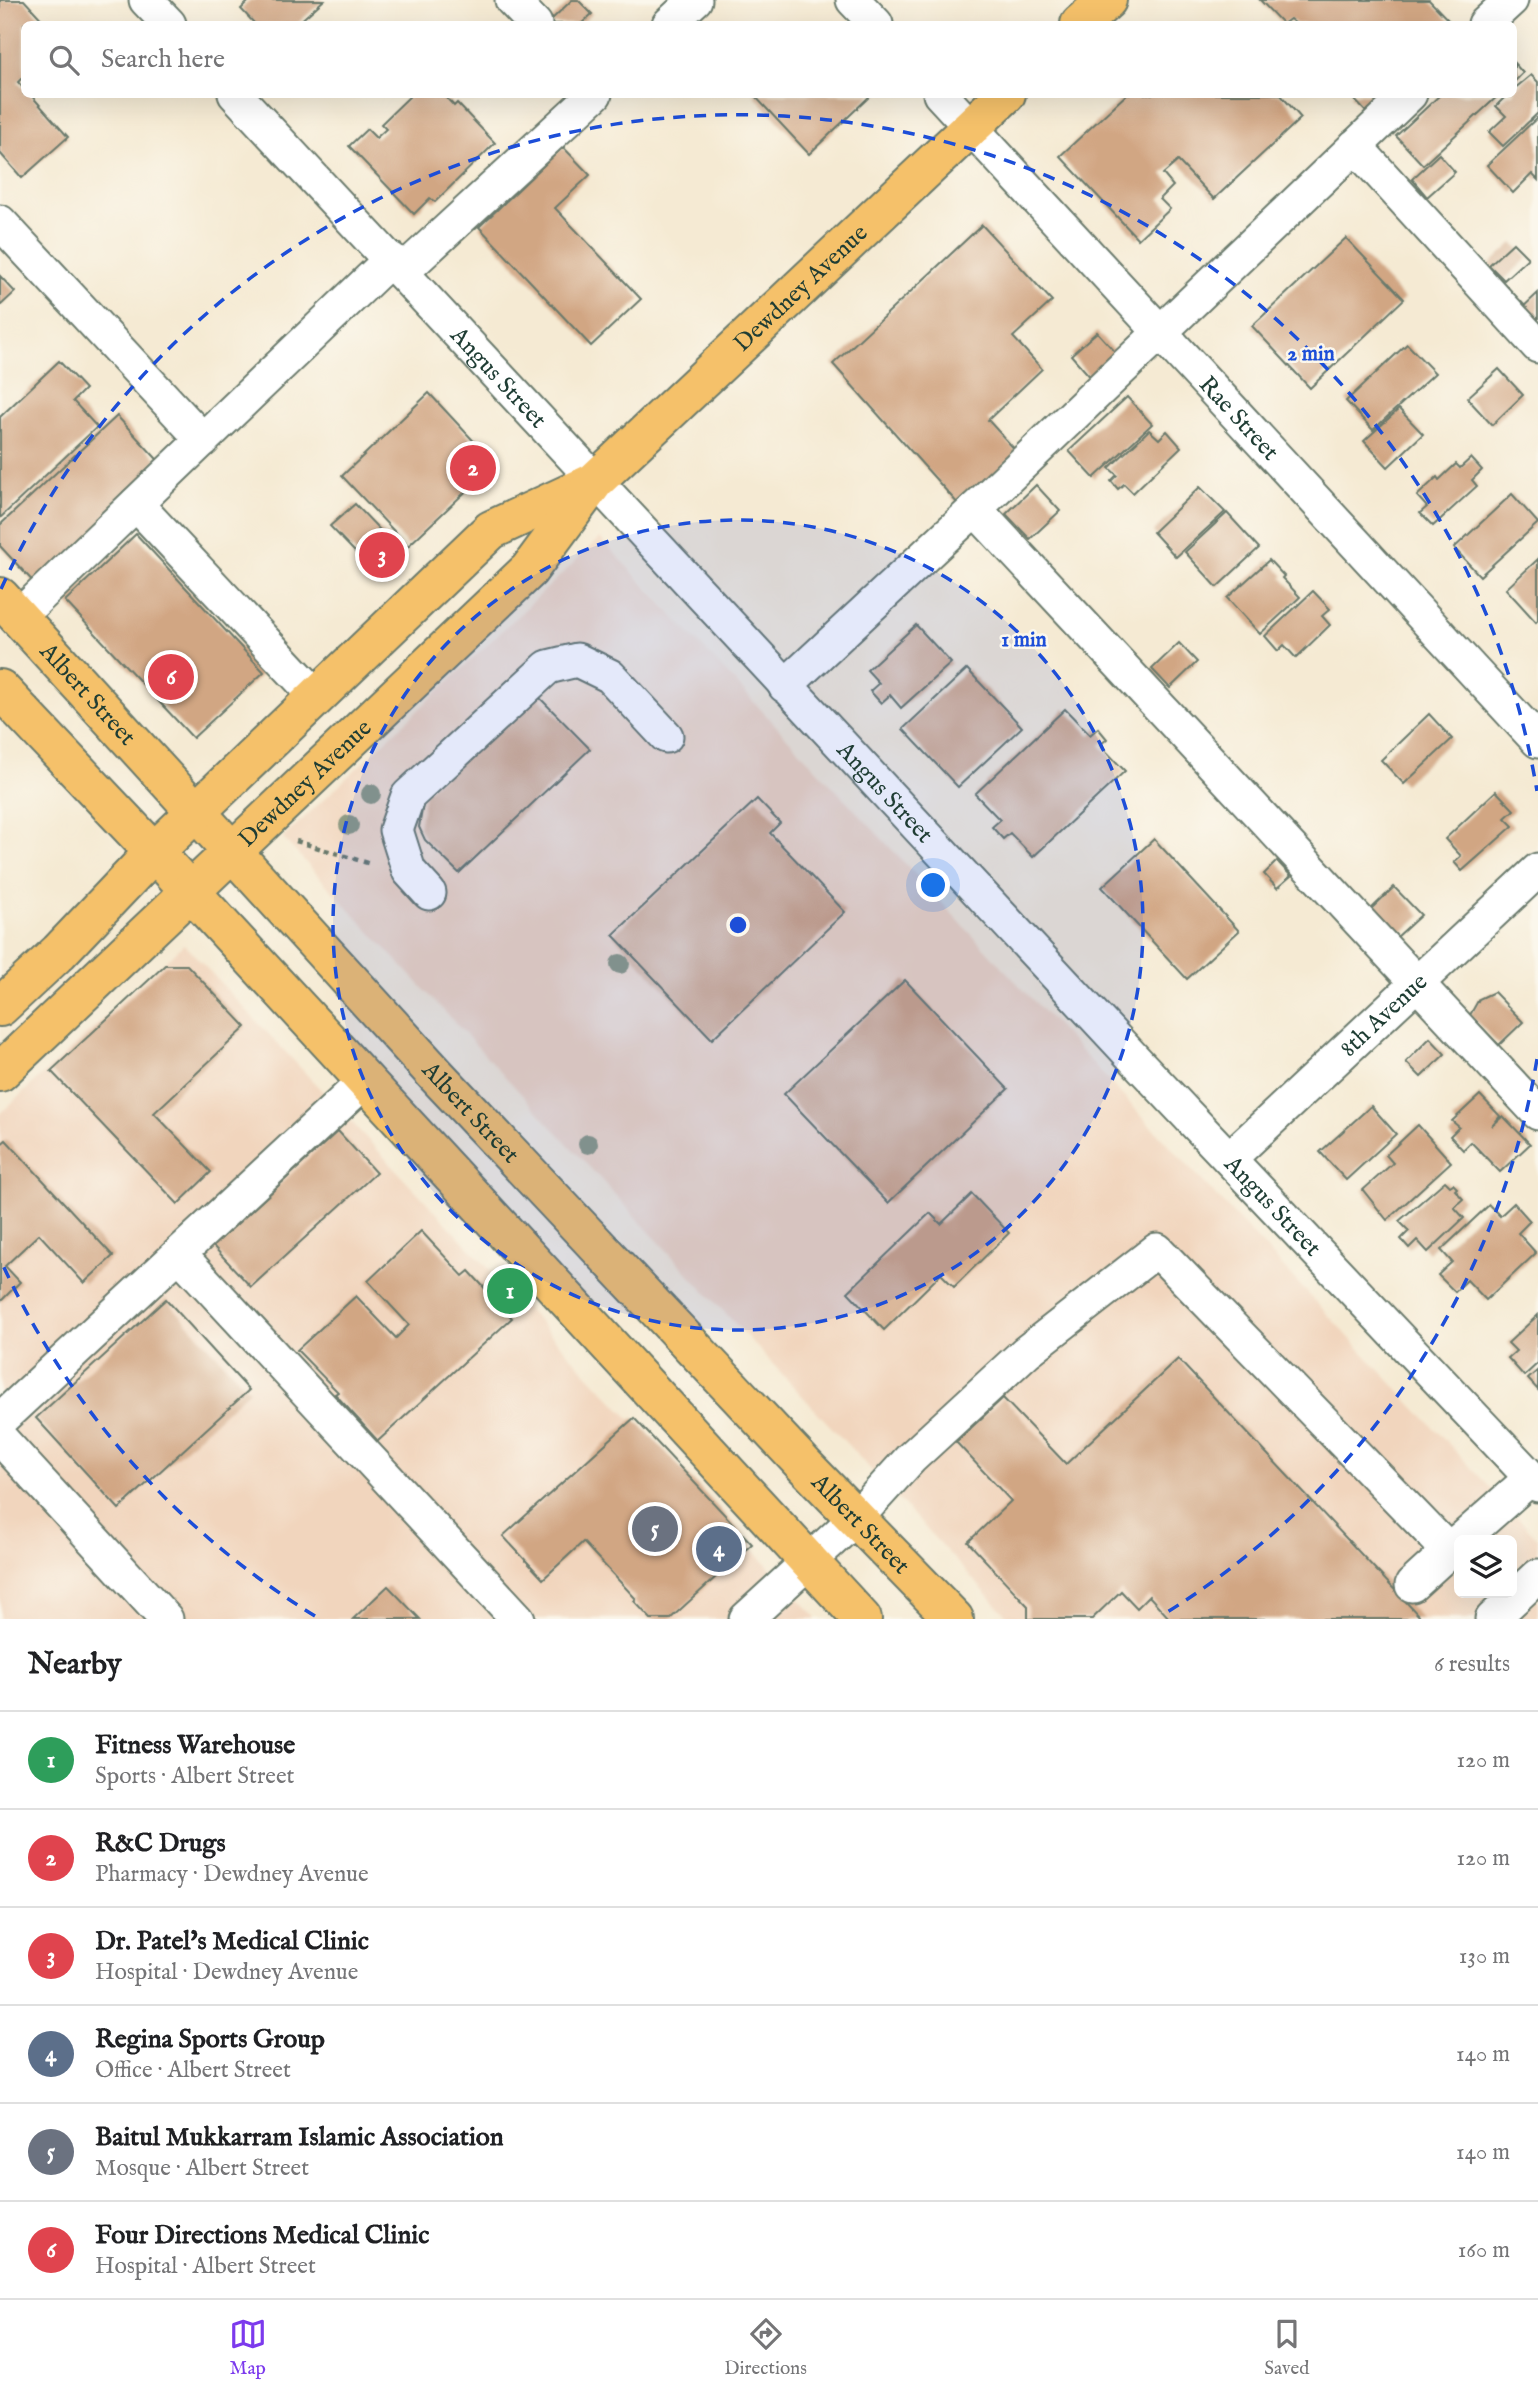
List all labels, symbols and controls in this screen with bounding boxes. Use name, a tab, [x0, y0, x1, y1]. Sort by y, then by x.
search box	[21, 21, 1517, 98]
icon: search	[45, 41, 83, 79]
text: Search here	[101, 43, 225, 76]
street label: Dewdney Avenue	[728, 218, 875, 359]
street label: Angus Street	[442, 320, 553, 435]
text: 2 min	[1287, 341, 1335, 368]
street label: Rae Street	[1191, 370, 1285, 468]
pin: 2	[450, 442, 496, 494]
pin: 3	[359, 529, 405, 581]
text: 1 min	[1001, 627, 1047, 654]
street label: Albert Street	[32, 636, 142, 753]
pin: 6	[148, 651, 194, 703]
street label: Dewdney Avenue	[232, 713, 379, 855]
street label: Angus Street	[829, 735, 939, 850]
your location	[916, 868, 950, 902]
centre of rings	[726, 913, 750, 937]
street label: 8th Avenue	[1334, 967, 1435, 1064]
street label: Albert Street	[414, 1055, 525, 1171]
street label: Angus Street	[1216, 1149, 1327, 1264]
pin: 1	[487, 1265, 533, 1317]
street label: Albert Street	[803, 1467, 916, 1582]
pin: 5	[632, 1503, 678, 1555]
pin: 4	[696, 1523, 742, 1575]
map controls	[1454, 1535, 1517, 1598]
button: layers	[1454, 1535, 1517, 1598]
text: Nearby	[28, 1646, 121, 1684]
text: 6 results	[1434, 1650, 1510, 1679]
text: Fitness Warehouse	[95, 1729, 295, 1762]
text: 1	[47, 1746, 55, 1775]
text: 120 m	[1457, 1746, 1510, 1775]
text: Sports · Albert Street	[95, 1762, 294, 1791]
text: R&C Drugs	[95, 1827, 226, 1860]
text: 2	[46, 1844, 56, 1873]
text: 120 m	[1457, 1844, 1510, 1873]
text: Pharmacy · Dewdney Avenue	[95, 1860, 369, 1889]
text: Dr. Patel's Medical Clinic	[95, 1925, 369, 1958]
text: 3	[47, 1942, 55, 1971]
text: 130 m	[1459, 1942, 1510, 1971]
text: Hospital · Dewdney Avenue	[95, 1958, 358, 1987]
text: Regina Sports Group	[95, 2023, 325, 2056]
text: 4	[45, 2040, 57, 2069]
text: 140 m	[1456, 2040, 1510, 2069]
text: Office · Albert Street	[95, 2056, 291, 2085]
text: Baitul Mukkarram Islamic Association	[95, 2121, 504, 2154]
text: 5	[47, 2138, 55, 2167]
text: 140 m	[1456, 2138, 1510, 2167]
text: Mosque · Albert Street	[95, 2154, 309, 2183]
text: Four Directions Medical Clinic	[95, 2219, 429, 2252]
text: 6	[46, 2236, 56, 2265]
text: 160 m	[1458, 2236, 1510, 2265]
text: Hospital · Albert Street	[95, 2252, 316, 2281]
tab: Map	[229, 2315, 267, 2381]
tab: Directions	[724, 2315, 807, 2381]
tab: Saved	[1264, 2315, 1309, 2381]

